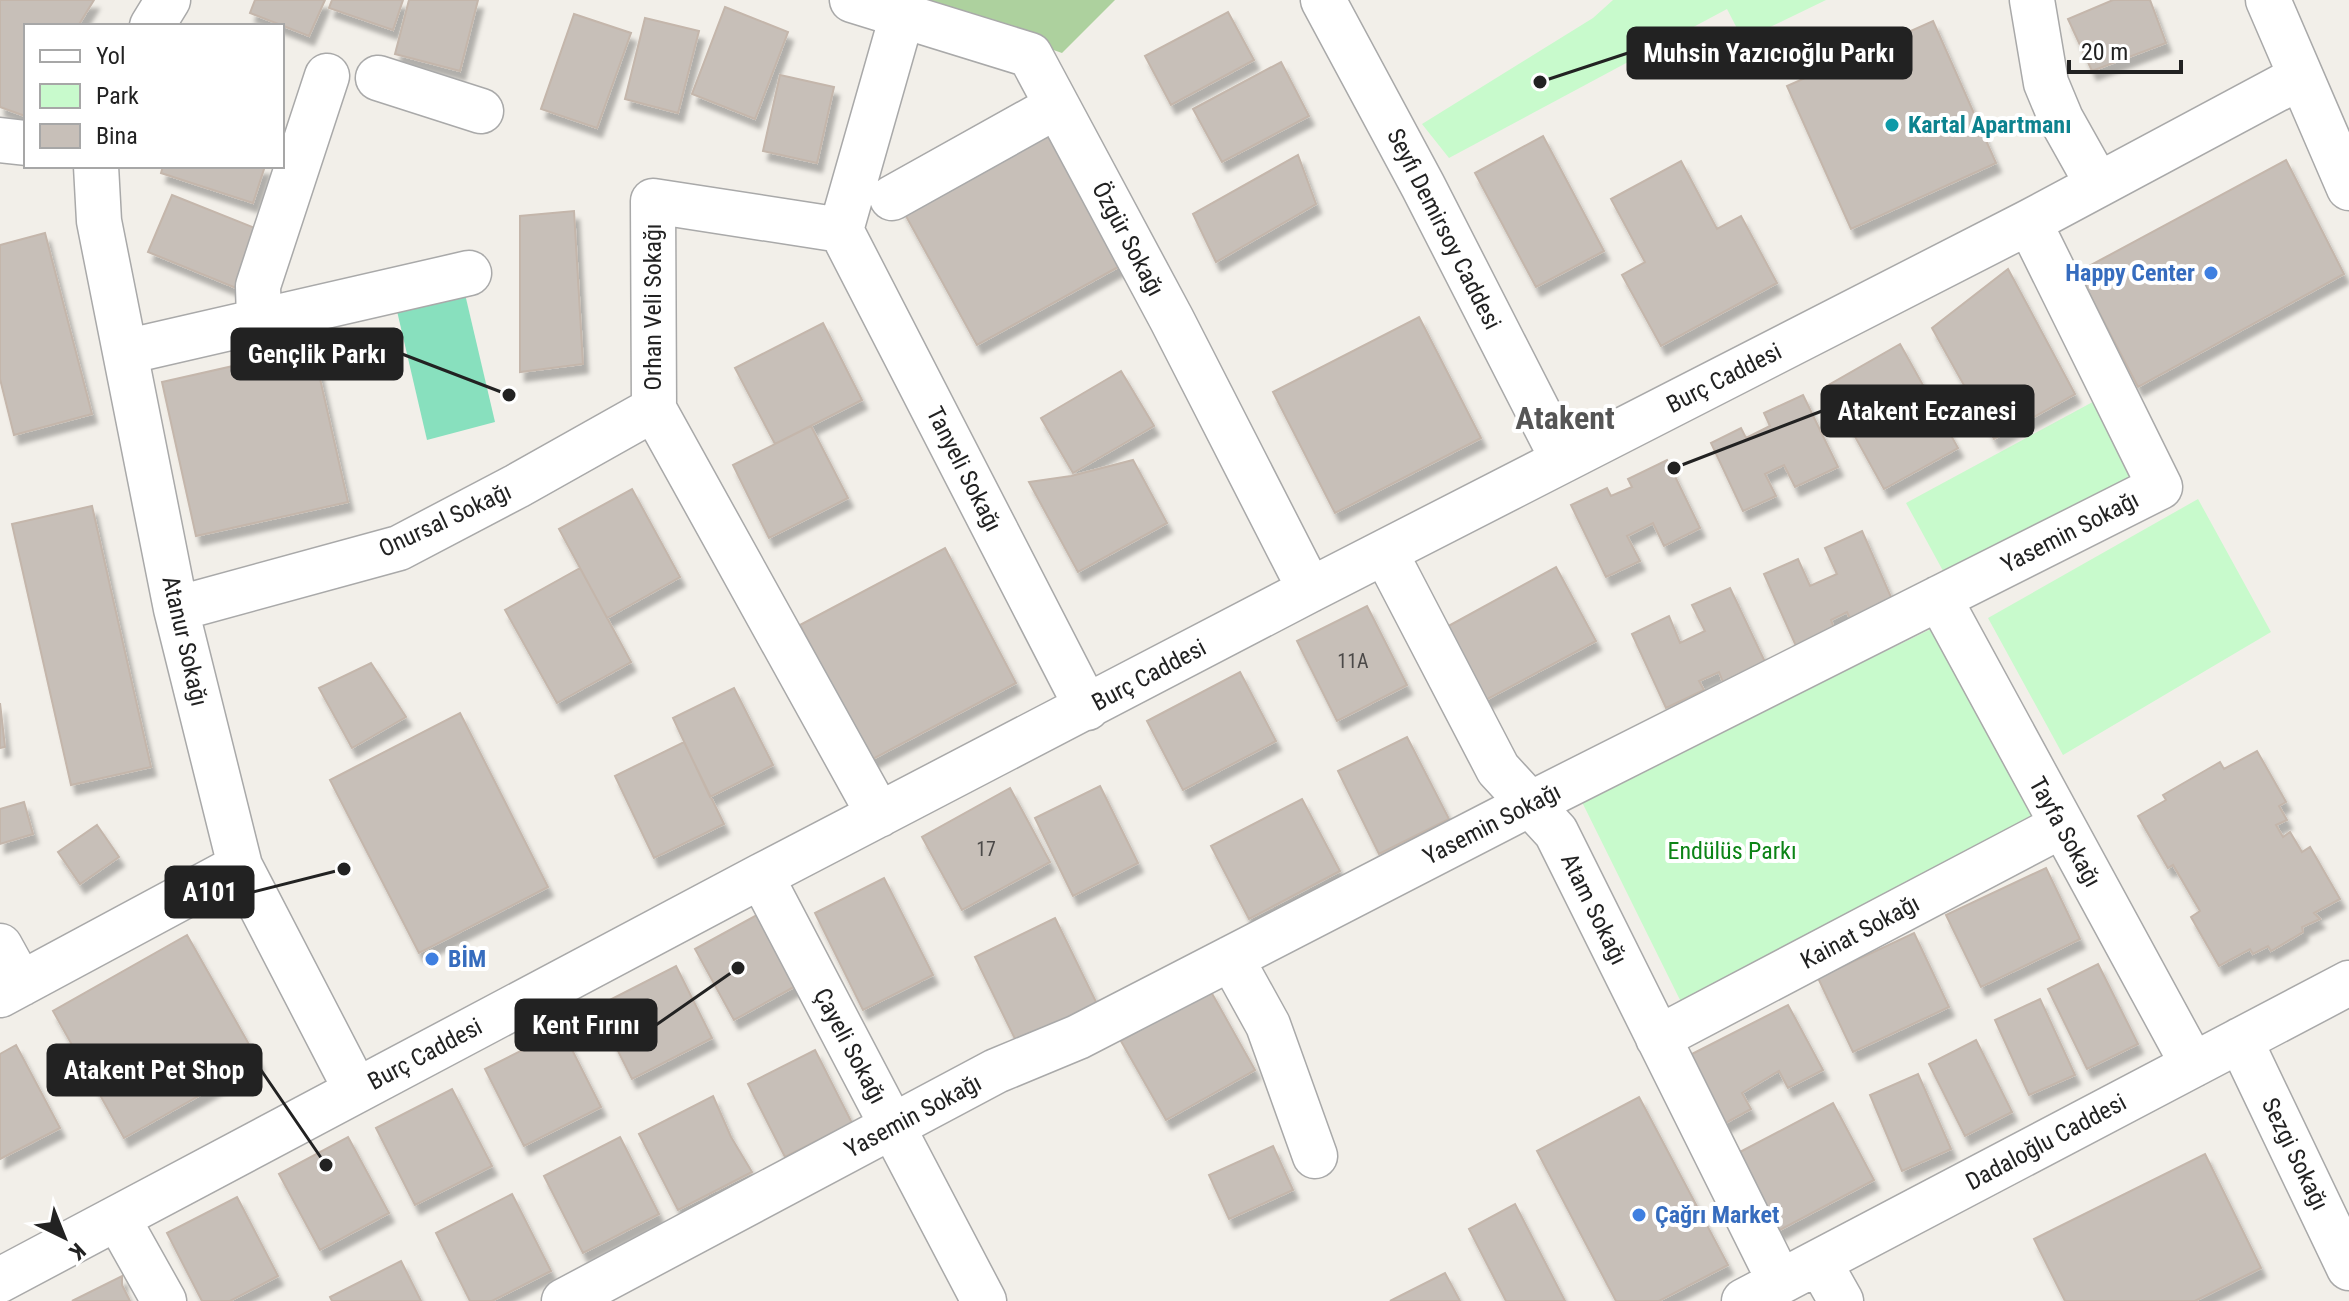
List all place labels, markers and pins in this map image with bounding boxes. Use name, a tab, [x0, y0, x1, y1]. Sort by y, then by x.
callout: Muhsin Yazıcıoğlu Parkı	[1628, 28, 1911, 78]
place label: Kartal Apartmanı	[1908, 111, 2071, 139]
marker: Kartal Apartmanı	[1883, 116, 1901, 134]
place label: Happy Center	[2065, 259, 2195, 287]
marker: Happy Center	[2202, 264, 2220, 282]
callout: Gençlik Parkı	[232, 329, 402, 379]
callout: Atakent Eczanesi	[1822, 386, 2033, 436]
callout: A101	[166, 867, 253, 917]
place label: BİM	[448, 945, 486, 973]
marker: BİM	[423, 950, 441, 968]
callout: Kent Fırını	[516, 1000, 656, 1050]
callout: Atakent Pet Shop	[48, 1045, 261, 1095]
place label: Çağrı Market	[1655, 1201, 1779, 1229]
marker: Çağrı Market	[1630, 1206, 1648, 1224]

